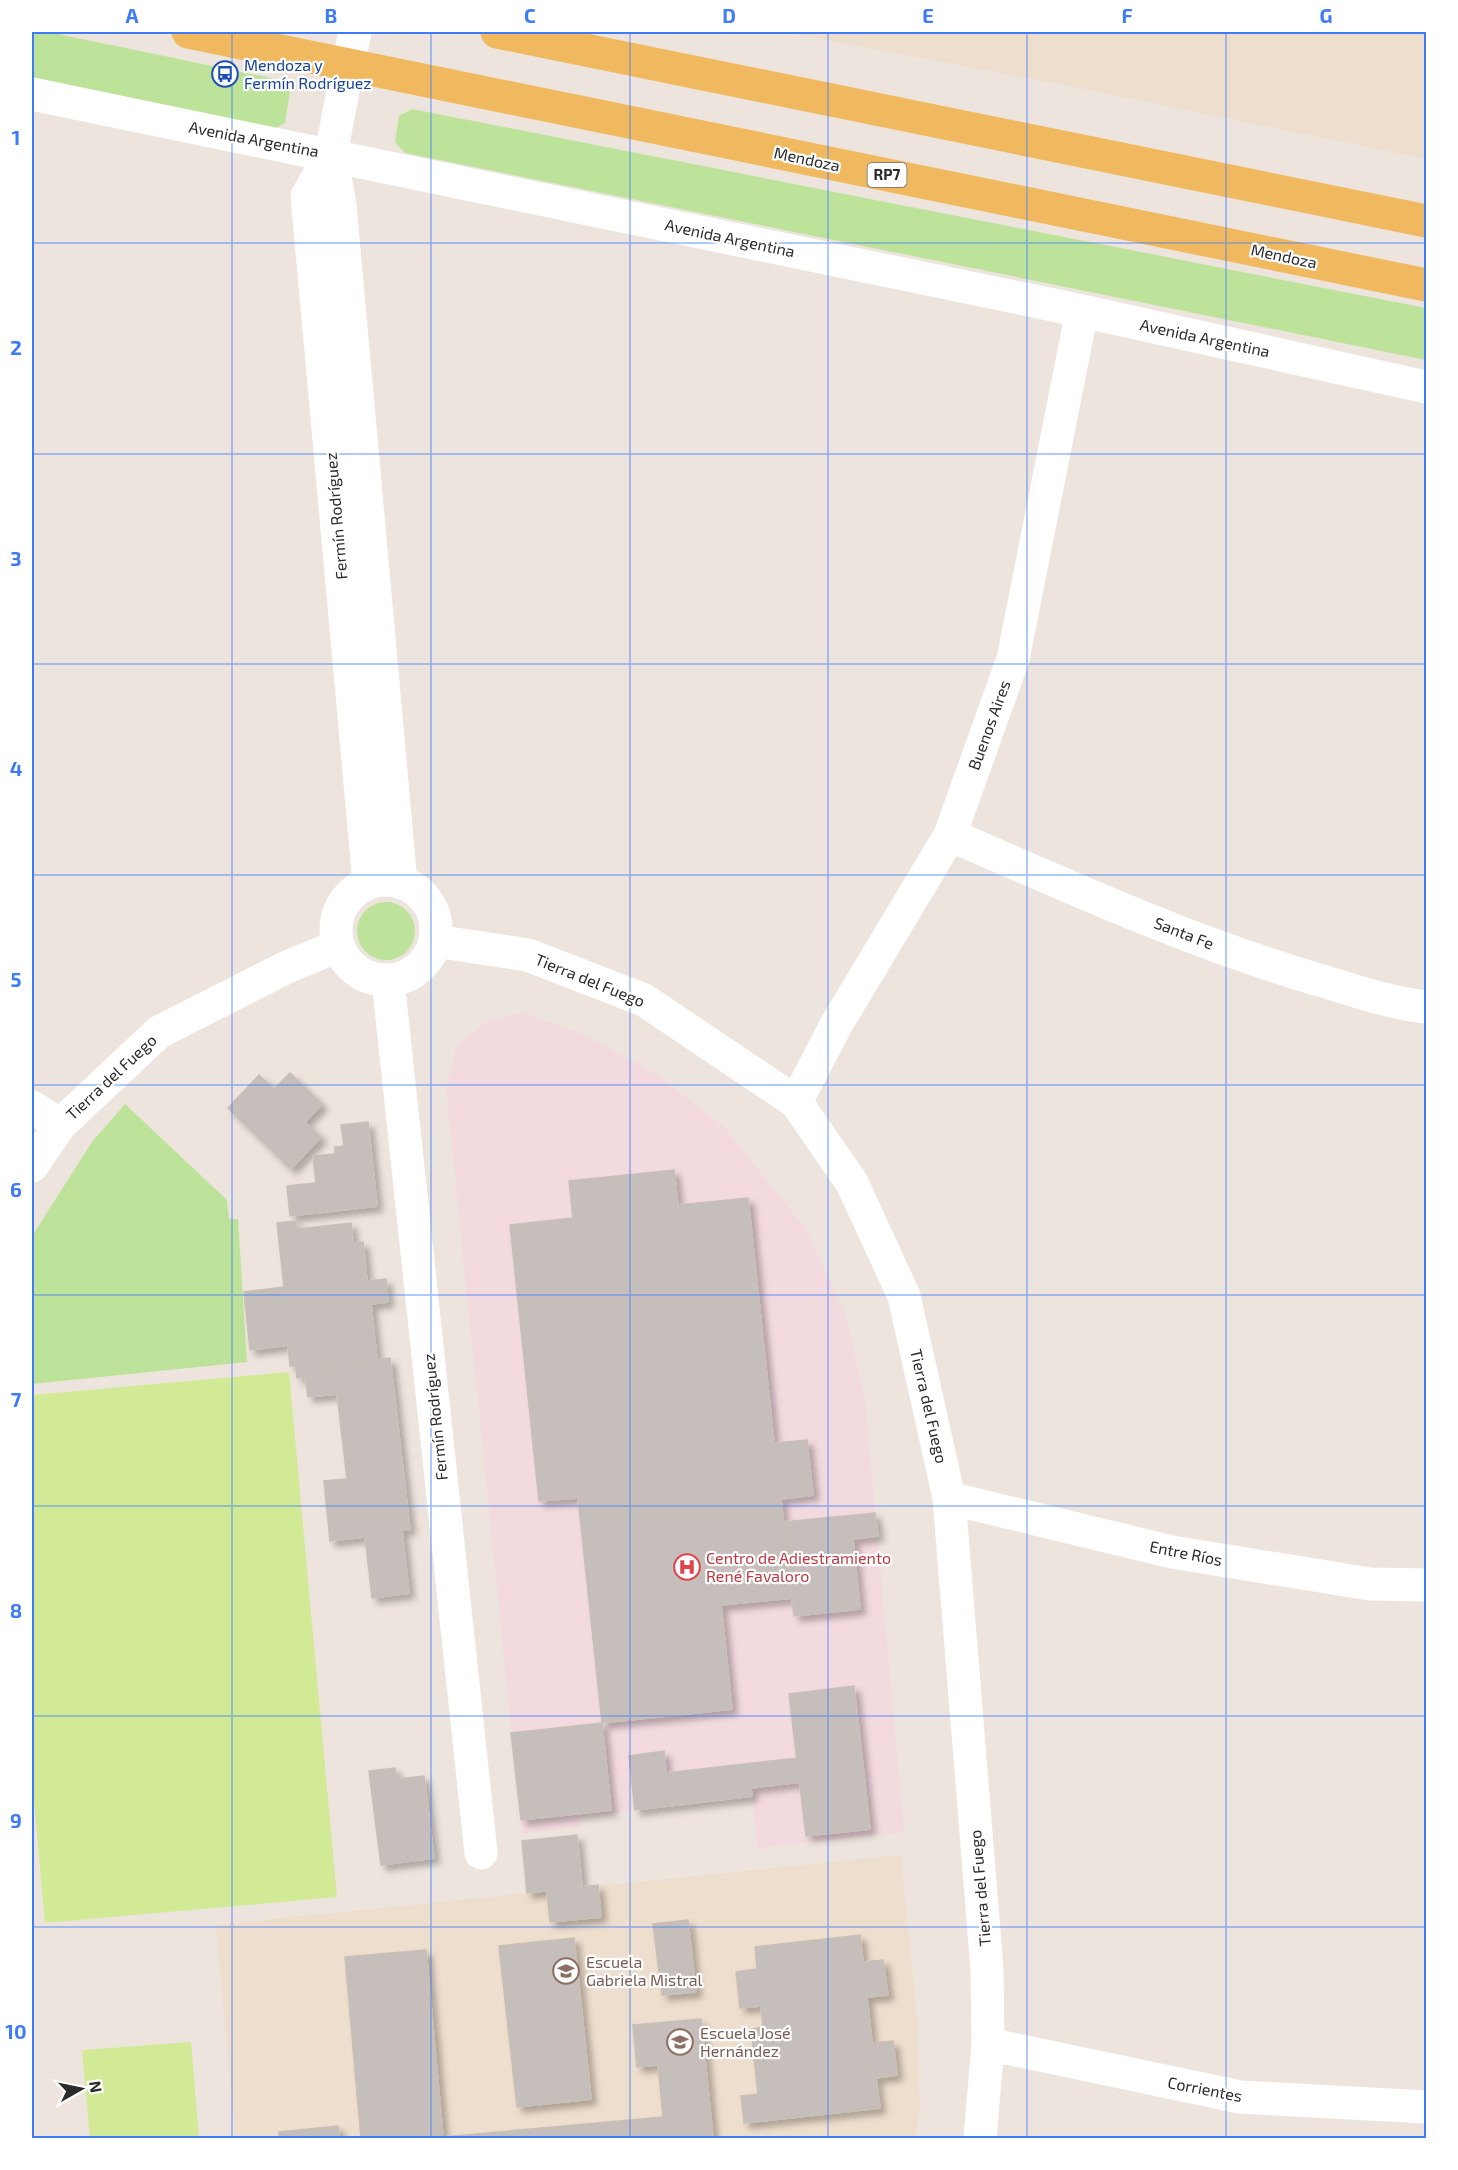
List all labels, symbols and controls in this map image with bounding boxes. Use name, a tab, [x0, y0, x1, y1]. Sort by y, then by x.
text: A	[125, 3, 139, 27]
text: B	[325, 3, 337, 27]
text: C	[524, 3, 536, 27]
text: D	[722, 3, 736, 27]
text: E	[922, 3, 934, 27]
text: F	[1121, 3, 1133, 27]
text: G	[1320, 3, 1332, 27]
place label: Mendoza y Fermín Rodríguez	[244, 55, 372, 92]
bus stop icon: Mendoza y Fermín Rodríguez	[210, 59, 240, 89]
street label: Avenida Argentina	[187, 117, 321, 160]
text: 1	[12, 125, 20, 149]
street label: Mendoza	[772, 142, 842, 175]
road number: RP7	[868, 163, 906, 187]
street label: Avenida Argentina	[663, 214, 797, 261]
street label: Mendoza	[1249, 239, 1319, 272]
street label: Avenida Argentina	[1138, 314, 1272, 361]
text: 2	[10, 335, 22, 359]
street label: Fermín Rodríguez	[320, 452, 351, 580]
text: 3	[10, 546, 22, 570]
street label: Buenos Aires	[963, 677, 1014, 772]
text: 4	[10, 756, 23, 780]
street label: Santa Fe	[1152, 912, 1217, 953]
street label: Tierra del Fuego	[532, 949, 648, 1010]
text: 5	[10, 967, 22, 991]
street label: Tierra del Fuego	[61, 1030, 160, 1123]
text: 6	[10, 1177, 22, 1201]
street label: Tierra del Fuego	[907, 1347, 952, 1465]
street label: Fermín Rodríguez	[418, 1353, 451, 1481]
text: 7	[11, 1387, 22, 1411]
street label: Entre Ríos	[1148, 1536, 1224, 1569]
place label: Centro de Adiestramiento René Favaloro	[706, 1548, 891, 1585]
hospital icon: Centro de Adiestramiento René Favaloro	[672, 1552, 702, 1582]
text: 8	[10, 1598, 22, 1622]
text: 9	[10, 1808, 22, 1832]
street label: Tierra del Fuego	[965, 1829, 994, 1947]
place label: Escuela Gabriela Mistral	[586, 1952, 702, 1989]
school or university icon: Escuela Gabriela Mistral	[551, 1956, 581, 1986]
text: 10	[5, 2019, 27, 2043]
place label: Escuela José Hernández	[700, 2023, 791, 2060]
school or university icon: Escuela José Hernández	[665, 2027, 695, 2057]
north arrow	[51, 2059, 111, 2119]
street label: Corrientes	[1166, 2072, 1244, 2105]
text: N	[86, 2079, 107, 2094]

